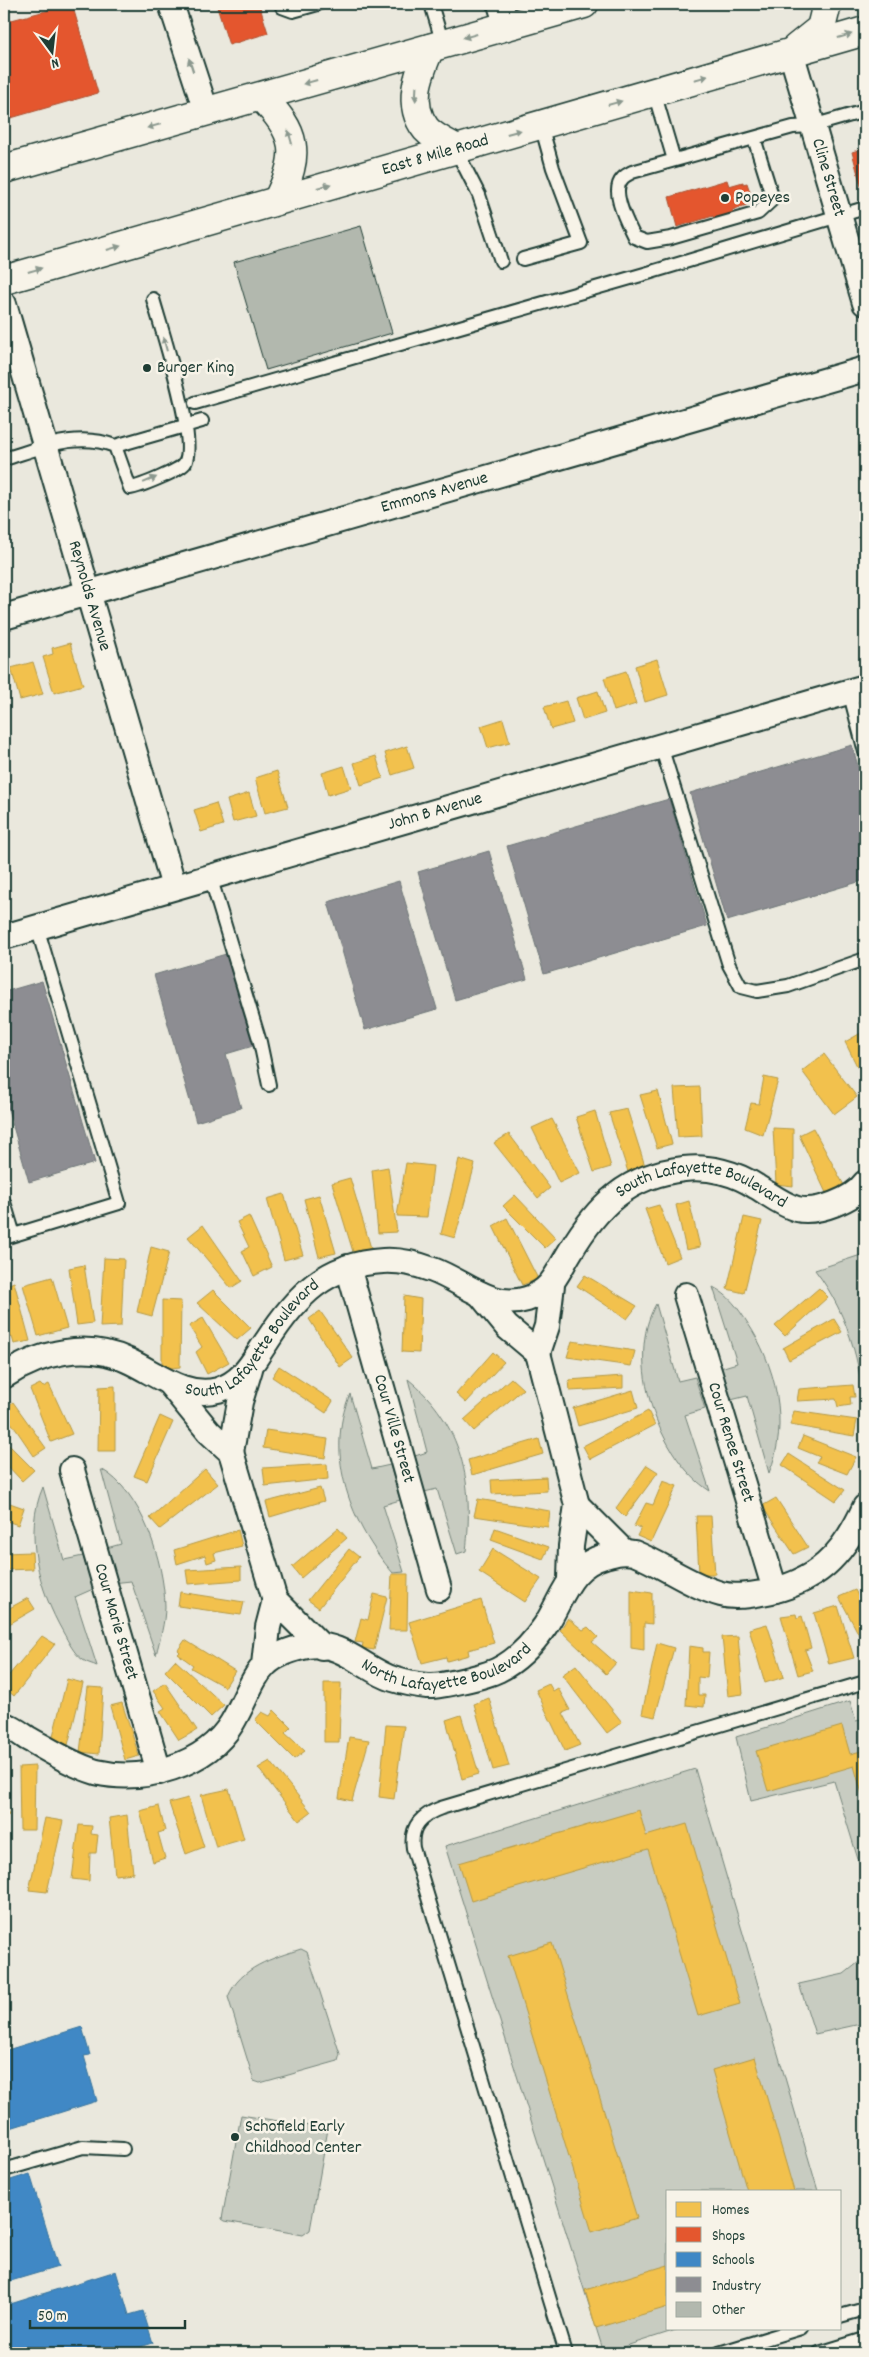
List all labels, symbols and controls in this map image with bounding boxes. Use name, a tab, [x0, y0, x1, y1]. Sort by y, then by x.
north arrow	[28, 28, 78, 78]
one-way arrow	[837, 32, 852, 40]
one-way arrow	[462, 33, 477, 41]
text: N	[49, 52, 61, 73]
one-way arrow	[187, 57, 195, 72]
one-way arrow	[694, 74, 709, 82]
one-way arrow	[303, 78, 318, 86]
one-way arrow	[411, 86, 419, 102]
one-way arrow	[608, 99, 623, 107]
one-way arrow	[146, 123, 161, 131]
street label: East 8 Mile Road	[379, 128, 492, 183]
one-way arrow	[507, 128, 522, 136]
one-way arrow	[286, 129, 294, 144]
street label: Cline Street	[805, 135, 852, 220]
one-way arrow	[317, 182, 332, 190]
place label: Popeyes	[735, 186, 790, 211]
marker: Popeyes	[719, 192, 731, 204]
one-way arrow	[106, 244, 121, 252]
one-way arrow	[28, 266, 43, 274]
one-way arrow	[160, 336, 168, 351]
place label: Burger King	[157, 356, 234, 381]
marker: Burger King	[141, 362, 153, 374]
street label: Emmons Avenue	[378, 466, 491, 520]
one-way arrow	[143, 476, 157, 484]
street label: Reynolds Avenue	[61, 538, 117, 654]
street label: John B Avenue	[385, 786, 485, 837]
text: South Lafayette Boulevard	[610, 1156, 791, 1215]
street label: South Lafayette Boulevard	[611, 1190, 793, 1218]
street label: South Lafayette Boulevard	[182, 1273, 325, 1404]
street label: Cour Ville Street	[366, 1371, 421, 1486]
street label: Cour Renee Street	[701, 1379, 760, 1506]
street label: Cour Marie Street	[87, 1561, 145, 1683]
street label: North Lafayette Boulevard	[356, 1638, 538, 1699]
place label: Schofield Early Childhood Center	[245, 2115, 362, 2161]
marker: Schofield Early Childhood Center	[229, 2131, 241, 2143]
legend	[666, 2190, 842, 2330]
text: Homes	[712, 2200, 750, 2222]
text: Shops	[712, 2226, 745, 2248]
text: Schools	[712, 2250, 755, 2272]
text: Industry	[712, 2276, 761, 2298]
scale bar	[30, 2297, 185, 2329]
text: Other	[712, 2300, 746, 2322]
text: 50 m	[38, 2306, 67, 2328]

